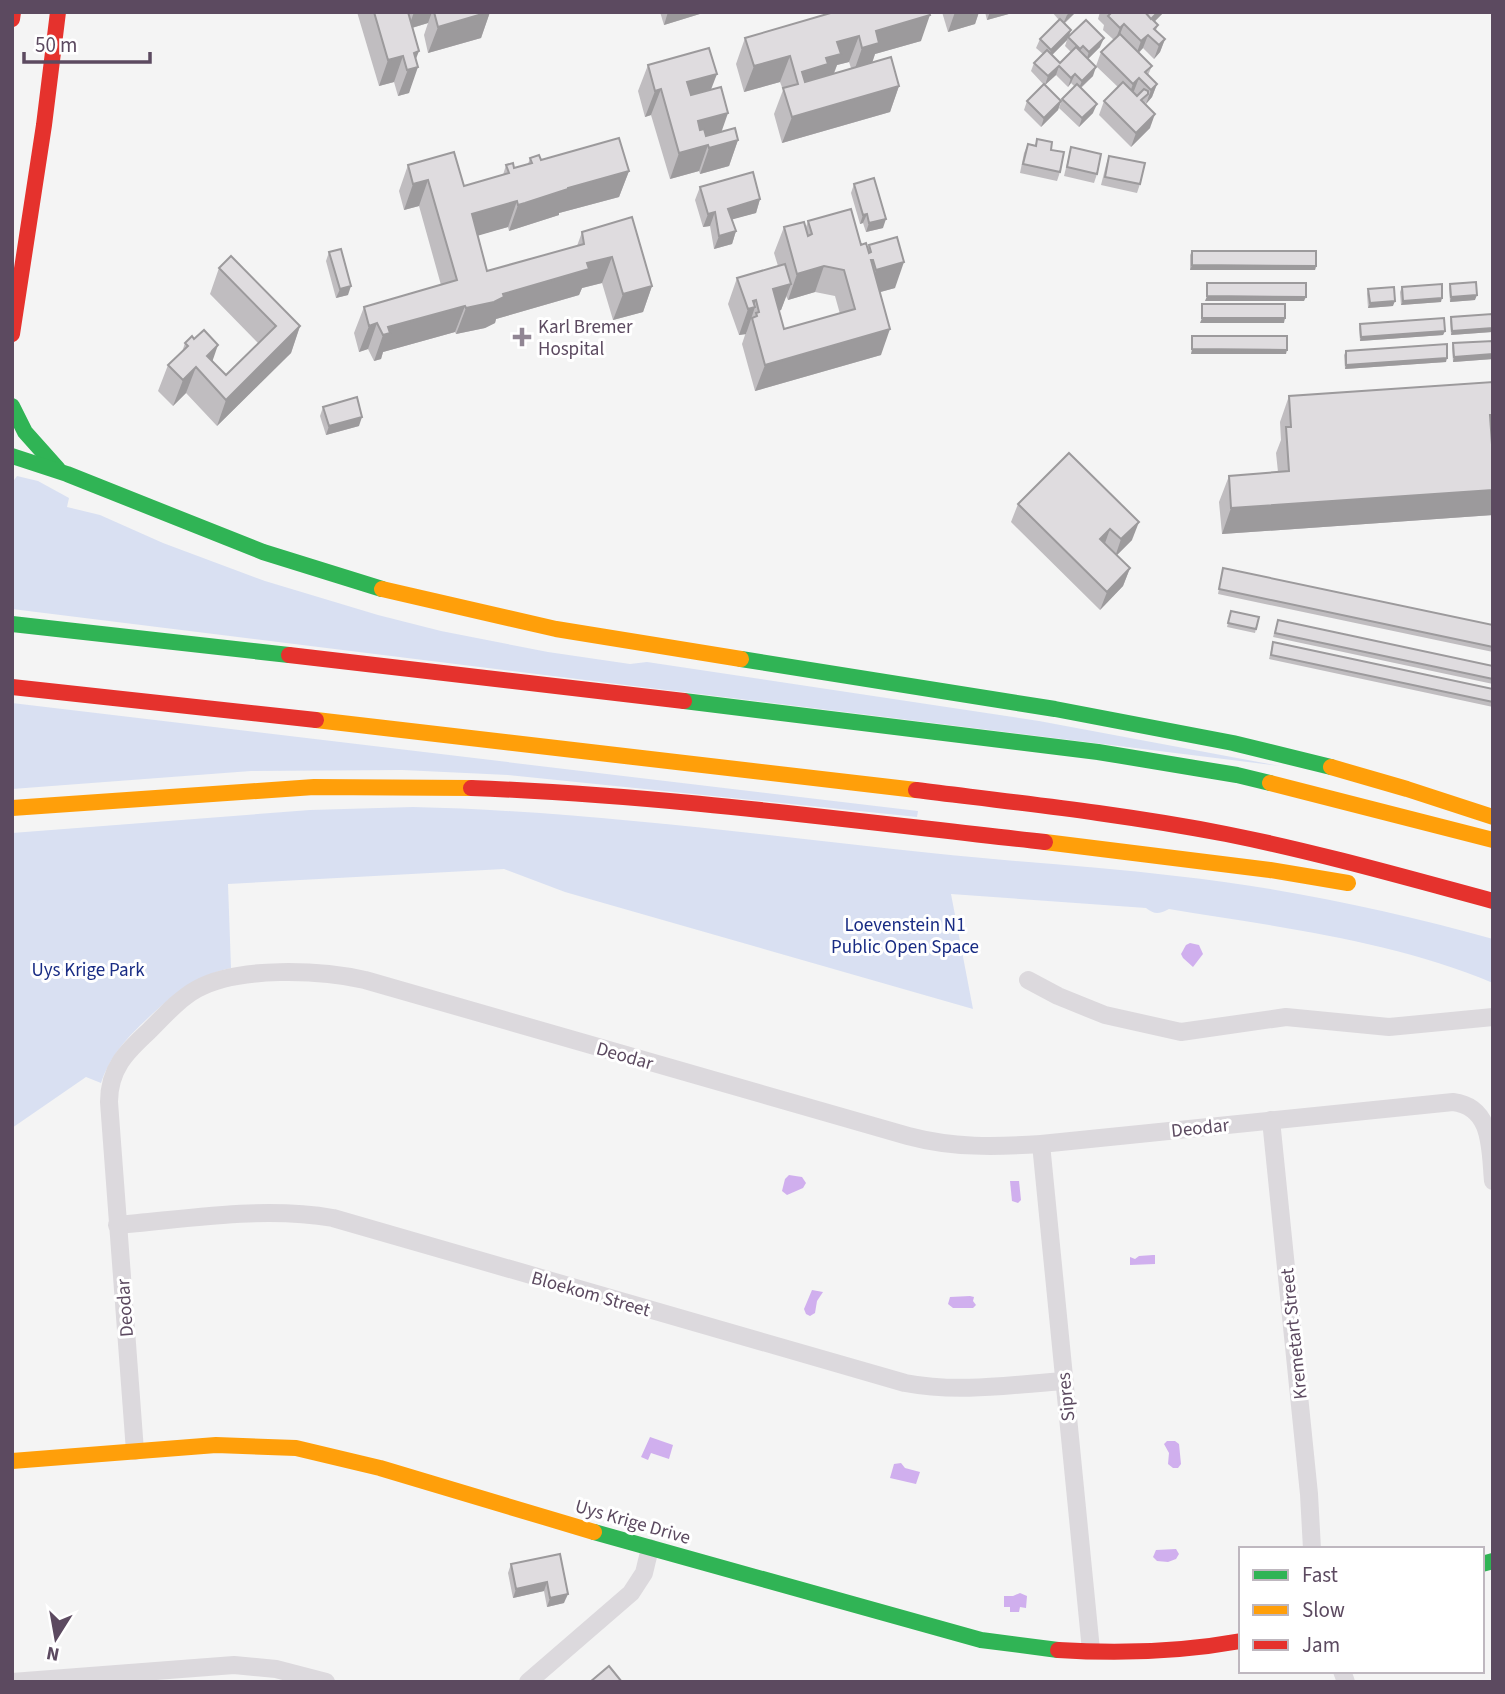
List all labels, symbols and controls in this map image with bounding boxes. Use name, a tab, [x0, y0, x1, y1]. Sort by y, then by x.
scale bar	[24, 21, 150, 65]
text: 50 m	[35, 30, 77, 60]
place label: Karl Bremer Hospital	[538, 314, 633, 363]
marker: Karl Bremer Hospital	[512, 327, 532, 347]
park label: Loevenstein N1 Public Open Space	[831, 912, 979, 961]
park label: Uys Krige Park	[31, 957, 145, 984]
street label: Deodar	[593, 1035, 657, 1078]
street label: Deodar	[1170, 1112, 1231, 1145]
street label: Bloekom Street	[528, 1265, 654, 1324]
street label: Kremetart Street	[1274, 1266, 1315, 1401]
street label: Deodar	[110, 1278, 141, 1338]
street label: Sipres	[1050, 1371, 1082, 1423]
street label: Uys Krige Drive	[572, 1493, 693, 1552]
legend	[1239, 1547, 1484, 1673]
text: Fast	[1302, 1560, 1338, 1590]
text: Slow	[1302, 1595, 1345, 1625]
north arrow	[21, 1603, 91, 1673]
text: Jam	[1302, 1630, 1340, 1660]
text: N	[44, 1639, 62, 1668]

